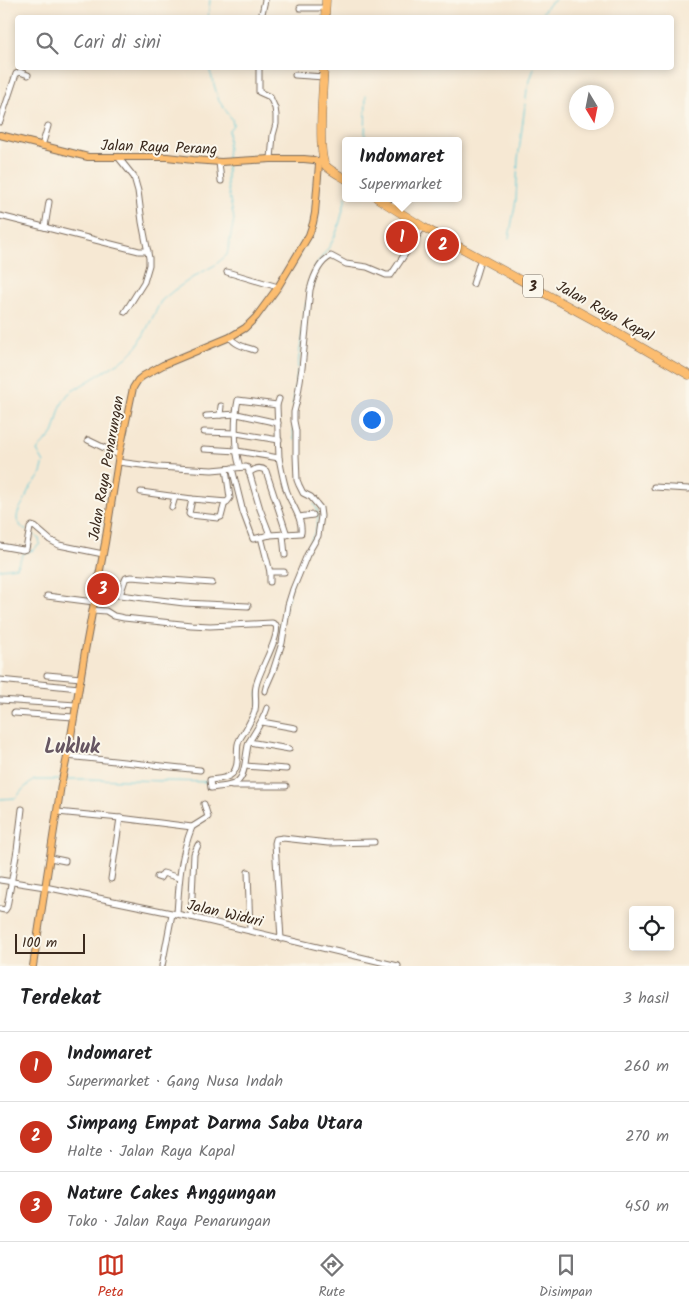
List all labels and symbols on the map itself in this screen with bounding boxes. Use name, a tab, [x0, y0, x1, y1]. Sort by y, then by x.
north arrow	[569, 85, 614, 130]
street label: Jalan Raya Perang	[100, 134, 218, 162]
pin: 1	[386, 218, 418, 256]
pin: 2	[427, 226, 459, 264]
road number: 3	[523, 274, 543, 298]
street label: Jalan Raya Kapal	[551, 275, 658, 349]
street label: Jalan Raya Penarungan	[82, 394, 132, 543]
your location	[359, 407, 385, 433]
pin: 3	[87, 570, 119, 608]
district label: Lukluk	[44, 732, 101, 764]
street label: Jalan Widuri	[184, 894, 267, 935]
scale bar	[15, 931, 85, 954]

